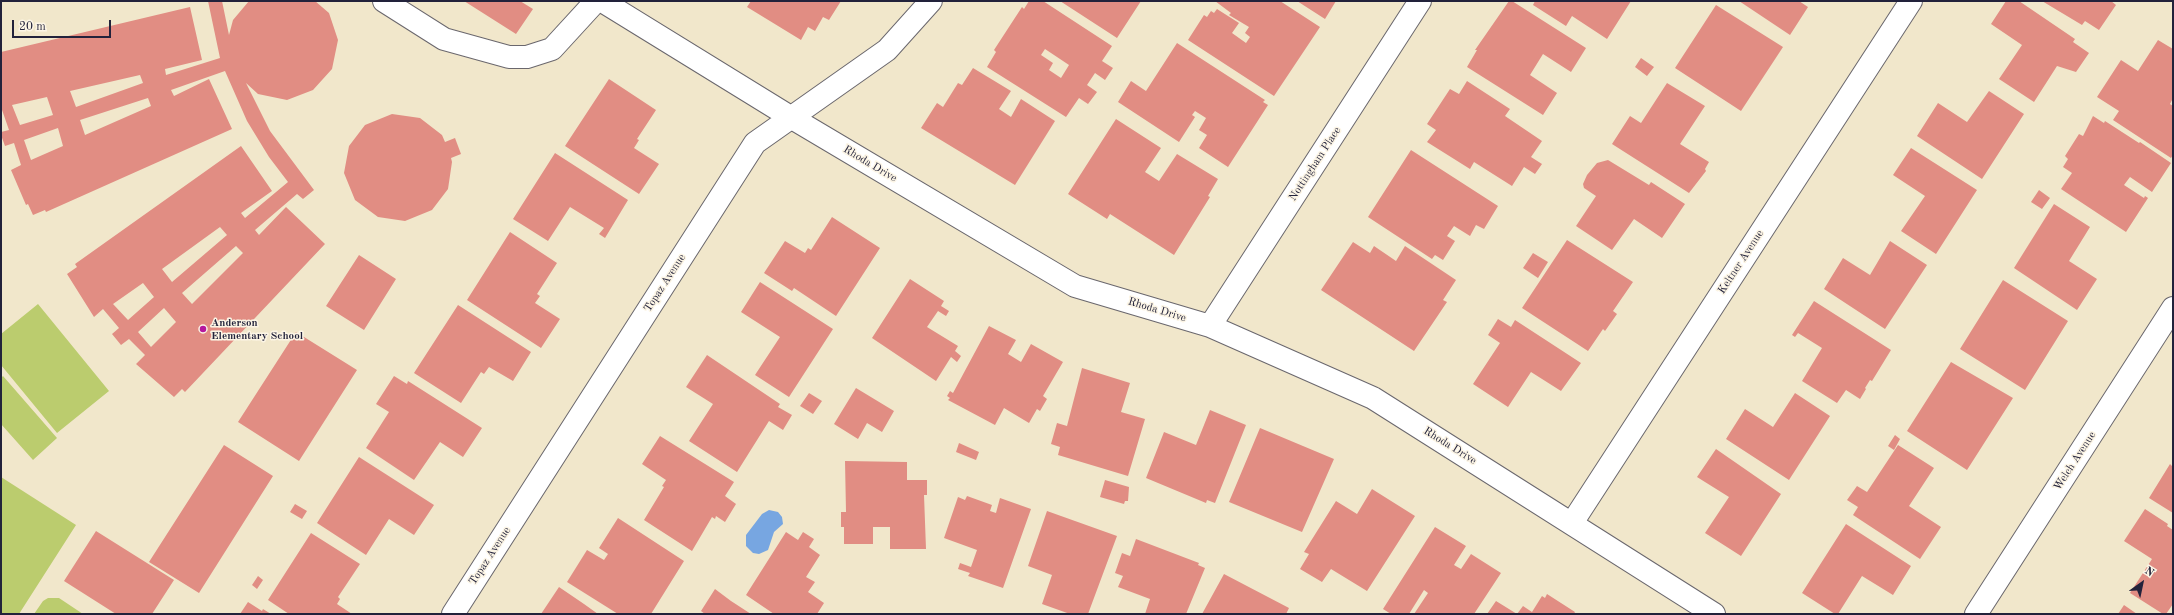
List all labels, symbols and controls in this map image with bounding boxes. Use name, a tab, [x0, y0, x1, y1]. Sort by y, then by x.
scale bar	[14, 12, 113, 38]
text: 20 m	[19, 21, 46, 33]
street label: Nottingham Place	[1286, 125, 1344, 203]
street label: Rhoda Drive	[841, 143, 899, 185]
street label: Keltner Avenue	[1715, 227, 1767, 297]
street label: Topaz Avenue	[641, 251, 689, 315]
street label: Rhoda Drive	[1126, 295, 1188, 325]
place label: Anderson Elementary School	[211, 316, 303, 342]
marker: Anderson Elementary School	[198, 324, 208, 334]
street label: Rhoda Drive	[1421, 425, 1479, 467]
street label: Welch Avenue	[2051, 429, 2099, 493]
street label: Topaz Avenue	[466, 524, 514, 588]
north arrow	[2122, 563, 2162, 603]
text: N	[2142, 566, 2155, 579]

